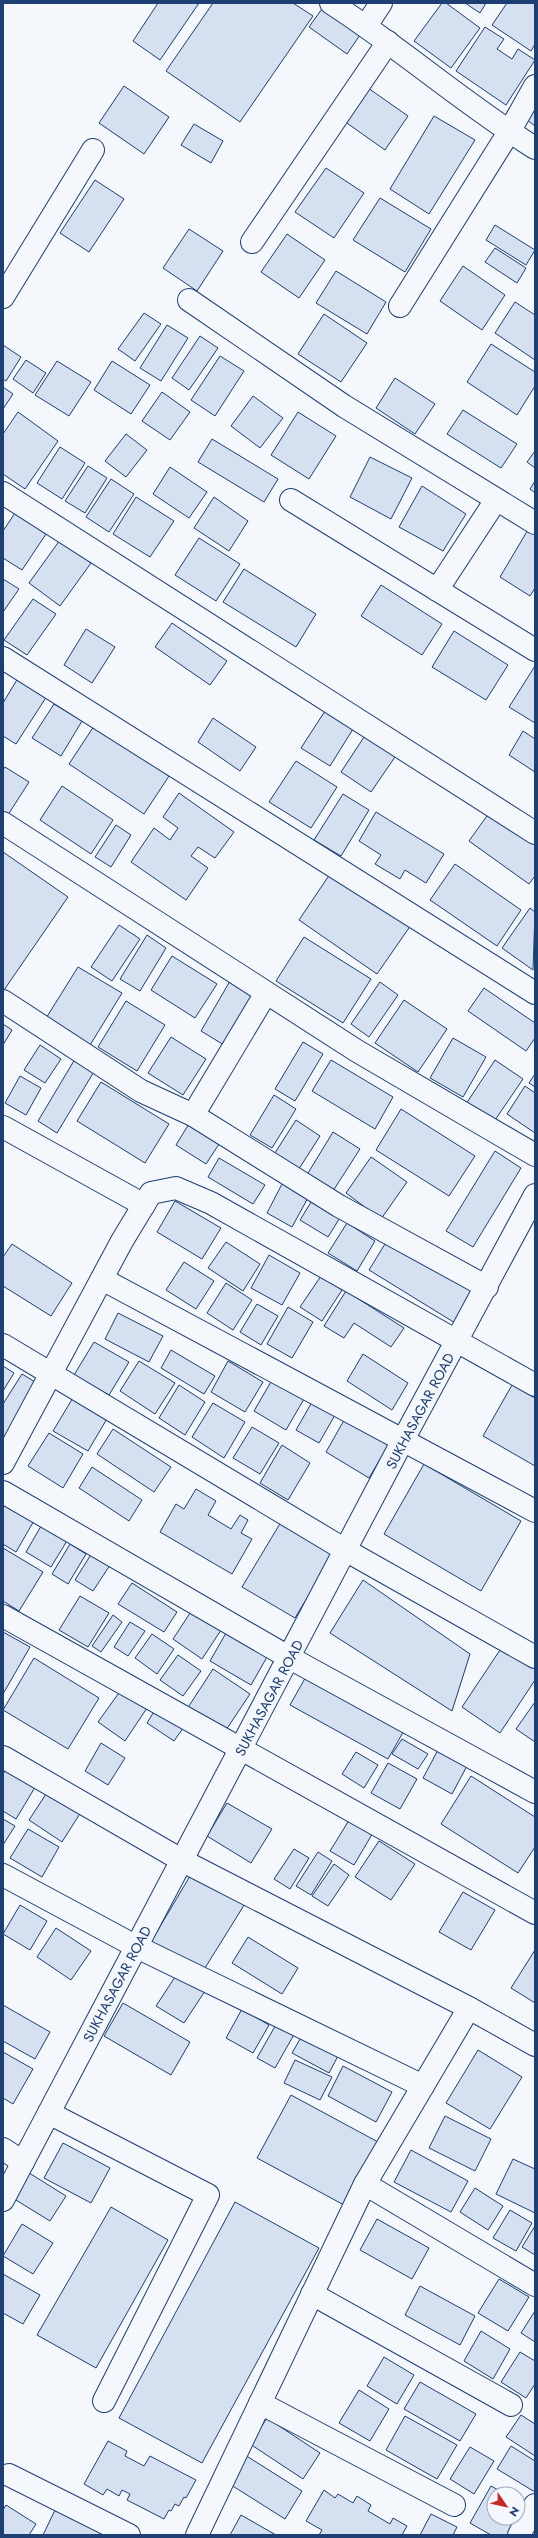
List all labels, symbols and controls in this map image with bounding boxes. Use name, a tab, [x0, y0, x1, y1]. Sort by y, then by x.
street label: SUKHASAGAR ROAD	[381, 1349, 459, 1473]
street label: SUKHASAGAR ROAD	[230, 1636, 308, 1760]
street label: SUKHASAGAR ROAD	[78, 1922, 156, 2046]
north arrow	[486, 2486, 526, 2526]
text: N	[505, 2503, 523, 2520]

